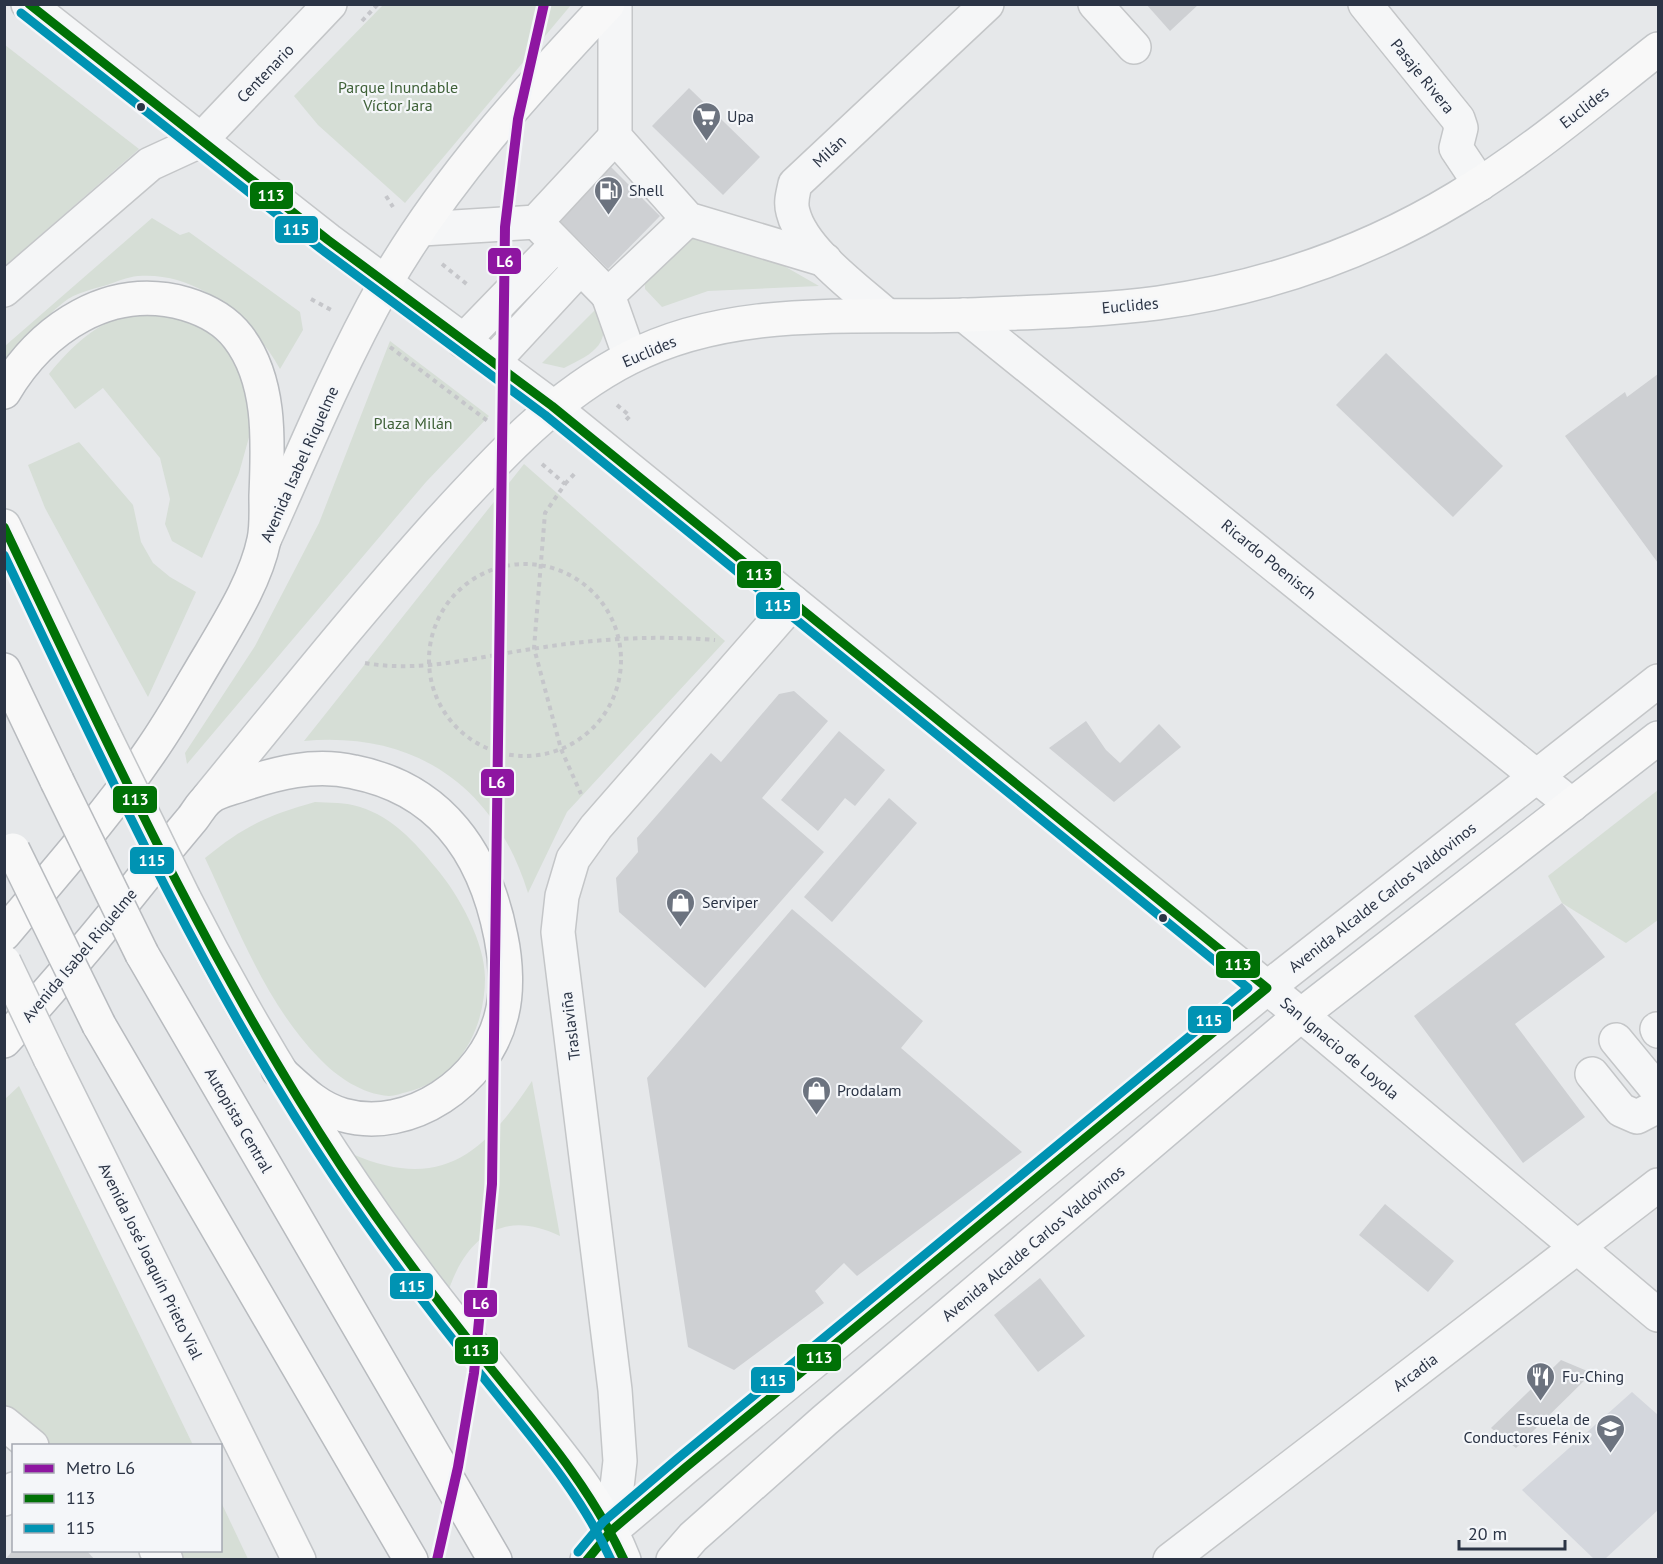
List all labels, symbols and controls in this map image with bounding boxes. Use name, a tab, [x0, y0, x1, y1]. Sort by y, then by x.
street label: Pasaje Rivera	[1387, 35, 1459, 117]
street label: Centenario	[232, 39, 298, 107]
park label: Parque Inundable Víctor Jara	[338, 77, 458, 115]
street label: Euclides	[1555, 81, 1613, 132]
supermarket icon: Upa	[690, 100, 722, 142]
unlabelled marker	[135, 101, 147, 113]
place label: Upa	[727, 106, 754, 126]
street label: Milán	[808, 131, 850, 171]
fuel station icon: Shell	[592, 174, 624, 216]
place label: Shell	[629, 180, 664, 200]
line badge: 113	[249, 181, 294, 210]
text: 113	[257, 185, 285, 205]
line badge: 115	[274, 215, 319, 244]
text: 115	[282, 219, 310, 239]
line badge: L6	[487, 247, 522, 275]
text: L6	[496, 251, 514, 271]
street label: Euclides	[1101, 293, 1159, 317]
street label: Euclides	[619, 331, 679, 371]
street label: Avenida Isabel Riquelme	[256, 383, 342, 545]
park label: Plaza Milán	[373, 413, 453, 433]
street label: Ricardo Poenisch	[1217, 515, 1321, 603]
line badge: 113	[736, 560, 782, 589]
text: 113	[745, 564, 773, 584]
line badge: 115	[755, 591, 801, 620]
text: 115	[764, 595, 792, 615]
line badge: L6	[480, 768, 515, 797]
text: L6	[488, 772, 506, 792]
line badge: 113	[112, 785, 158, 814]
text: 113	[121, 789, 149, 809]
street label: Avenida Alcalde Carlos Valdovinos	[1284, 817, 1480, 976]
line badge: 115	[129, 846, 175, 875]
text: 115	[138, 850, 166, 870]
street label: Avenida Isabel Riquelme	[17, 884, 141, 1026]
shop icon: Serviper	[665, 886, 697, 928]
place label: Serviper	[702, 892, 759, 912]
unlabelled marker	[1157, 912, 1169, 924]
line badge: 113	[1215, 950, 1261, 979]
text: 113	[1224, 954, 1252, 974]
street label: Traslaviña	[556, 991, 584, 1061]
street label: San Ignacio de Loyola	[1277, 992, 1403, 1104]
line badge: 115	[1187, 1005, 1232, 1034]
text: 115	[1195, 1010, 1223, 1030]
street label: Autopista Central	[201, 1064, 277, 1176]
shop icon: Prodalam	[800, 1074, 832, 1116]
place label: Prodalam	[837, 1080, 902, 1100]
street label: Avenida José Joaquín Prieto Vial	[95, 1159, 208, 1363]
street label: Avenida Alcalde Carlos Valdovinos	[937, 1160, 1129, 1325]
line badge: 115	[389, 1272, 434, 1300]
text: 115	[398, 1276, 426, 1296]
line badge: L6	[463, 1289, 498, 1318]
text: L6	[472, 1293, 490, 1313]
line badge: 113	[454, 1336, 499, 1365]
text: 113	[462, 1340, 490, 1360]
line badge: 113	[796, 1343, 842, 1372]
text: 113	[805, 1347, 833, 1367]
street label: Arcadia	[1389, 1349, 1441, 1395]
restaurant icon: Fu-Ching	[1525, 1360, 1557, 1402]
line badge: 115	[750, 1366, 796, 1394]
place label: Fu-Ching	[1562, 1366, 1624, 1386]
text: 115	[759, 1370, 787, 1390]
place label: Escuela de Conductores Fénix	[1464, 1409, 1590, 1447]
school or university icon: Escuela de Conductores Fénix	[1595, 1412, 1627, 1454]
legend	[12, 1444, 222, 1552]
text: Metro L6	[66, 1456, 135, 1479]
text: 113	[66, 1486, 95, 1509]
scale bar	[1459, 1513, 1566, 1551]
text: 115	[66, 1516, 95, 1539]
text: 20 m	[1468, 1522, 1507, 1545]

